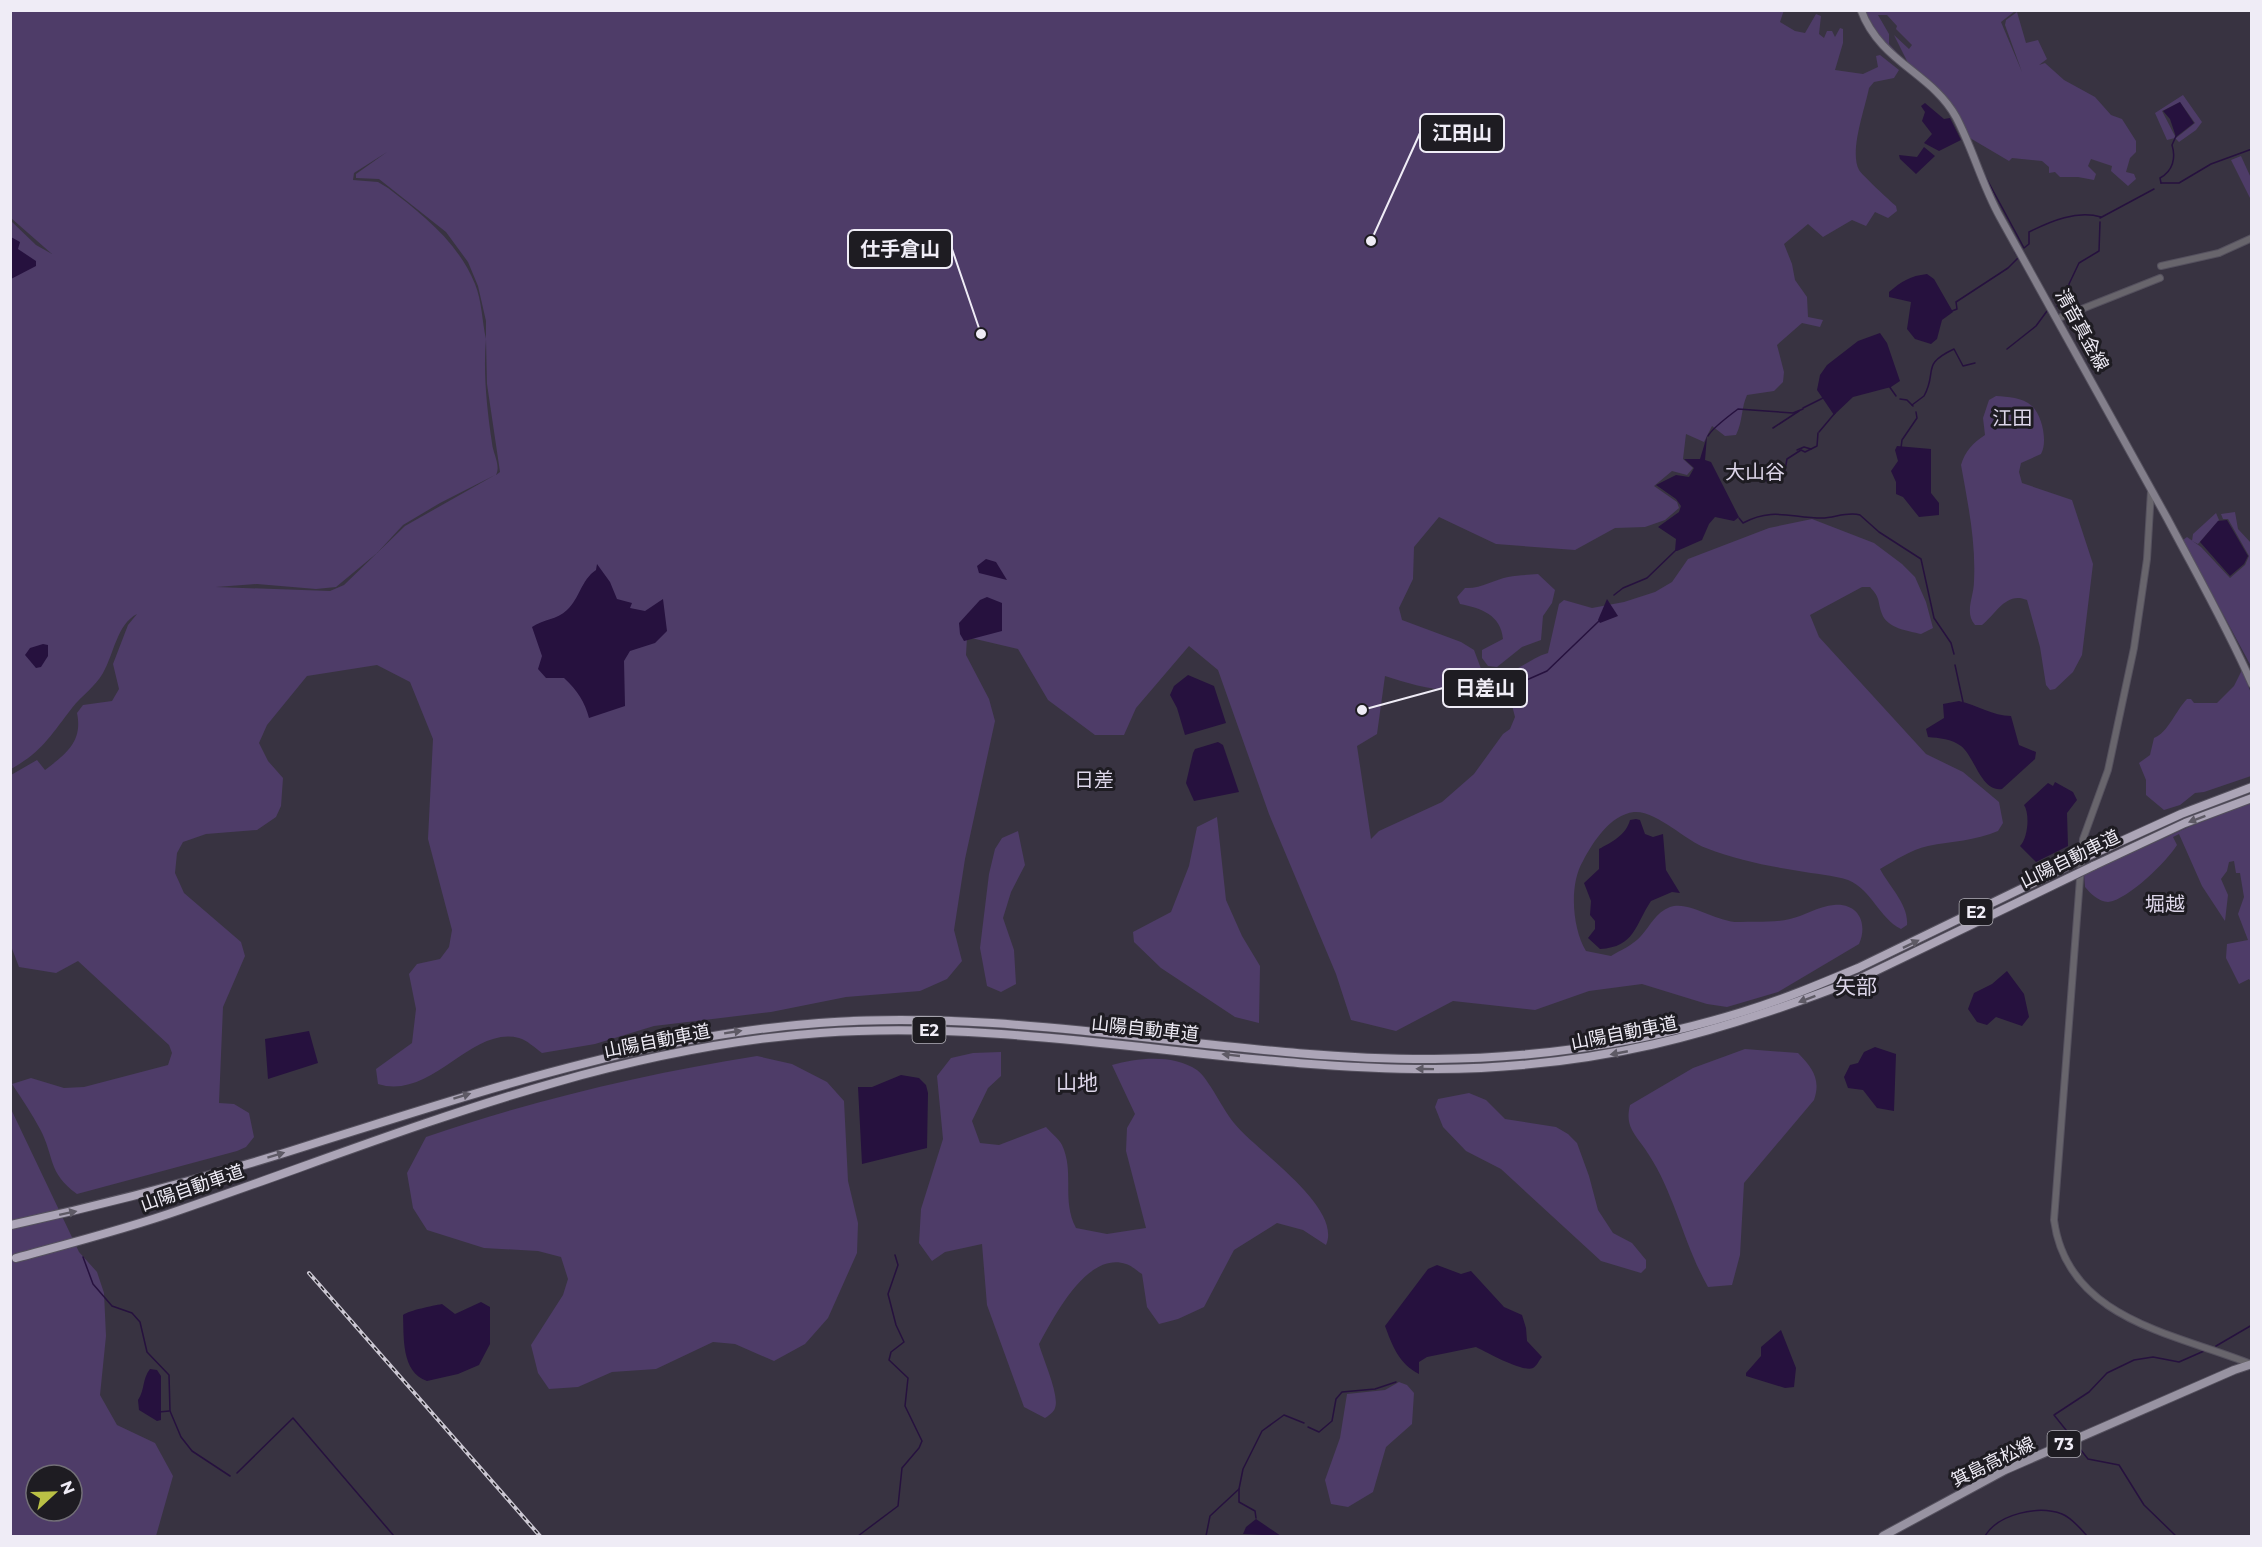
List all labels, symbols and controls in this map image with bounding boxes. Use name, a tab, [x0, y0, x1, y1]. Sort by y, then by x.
callout: 江田山	[1420, 114, 1504, 152]
text: 江田山	[1432, 121, 1492, 145]
callout: 仕手倉山	[848, 230, 952, 268]
text: 仕手倉山	[860, 237, 940, 261]
street label: 清音真金線	[2051, 285, 2113, 375]
district label: 江田	[1992, 406, 2032, 430]
district label: 大山谷	[1725, 460, 1785, 484]
callout: 日差山	[1443, 669, 1527, 707]
text: 日差山	[1455, 676, 1515, 700]
district label: 日差	[1074, 768, 1114, 792]
one-way arrow	[2187, 814, 2205, 824]
street label: 山陽自動車道	[2017, 825, 2123, 893]
district label: 堀越	[2145, 892, 2185, 916]
road number: E2	[1960, 899, 1992, 925]
one-way arrow	[1902, 940, 1919, 949]
district label: 矢部	[1835, 974, 1877, 999]
one-way arrow	[1797, 995, 1815, 1005]
street label: 山陽自動車道	[1090, 1012, 1200, 1046]
street label: 山陽自動車道	[1569, 1012, 1679, 1054]
road number: E2	[912, 1017, 946, 1043]
street label: 山陽自動車道	[602, 1020, 712, 1062]
one-way arrow	[724, 1027, 743, 1036]
one-way arrow	[1610, 1049, 1629, 1058]
one-way arrow	[1221, 1050, 1240, 1060]
one-way arrow	[1416, 1064, 1435, 1074]
district label: 山地	[1056, 1070, 1098, 1095]
one-way arrow	[453, 1091, 471, 1101]
one-way arrow	[267, 1150, 285, 1159]
street label: 山陽自動車道	[137, 1160, 247, 1216]
one-way arrow	[59, 1208, 78, 1217]
road number: 73	[2048, 1431, 2080, 1457]
street label: 箕島高松線	[1948, 1432, 2038, 1492]
north arrow	[24, 1463, 84, 1523]
text: N	[56, 1478, 79, 1497]

